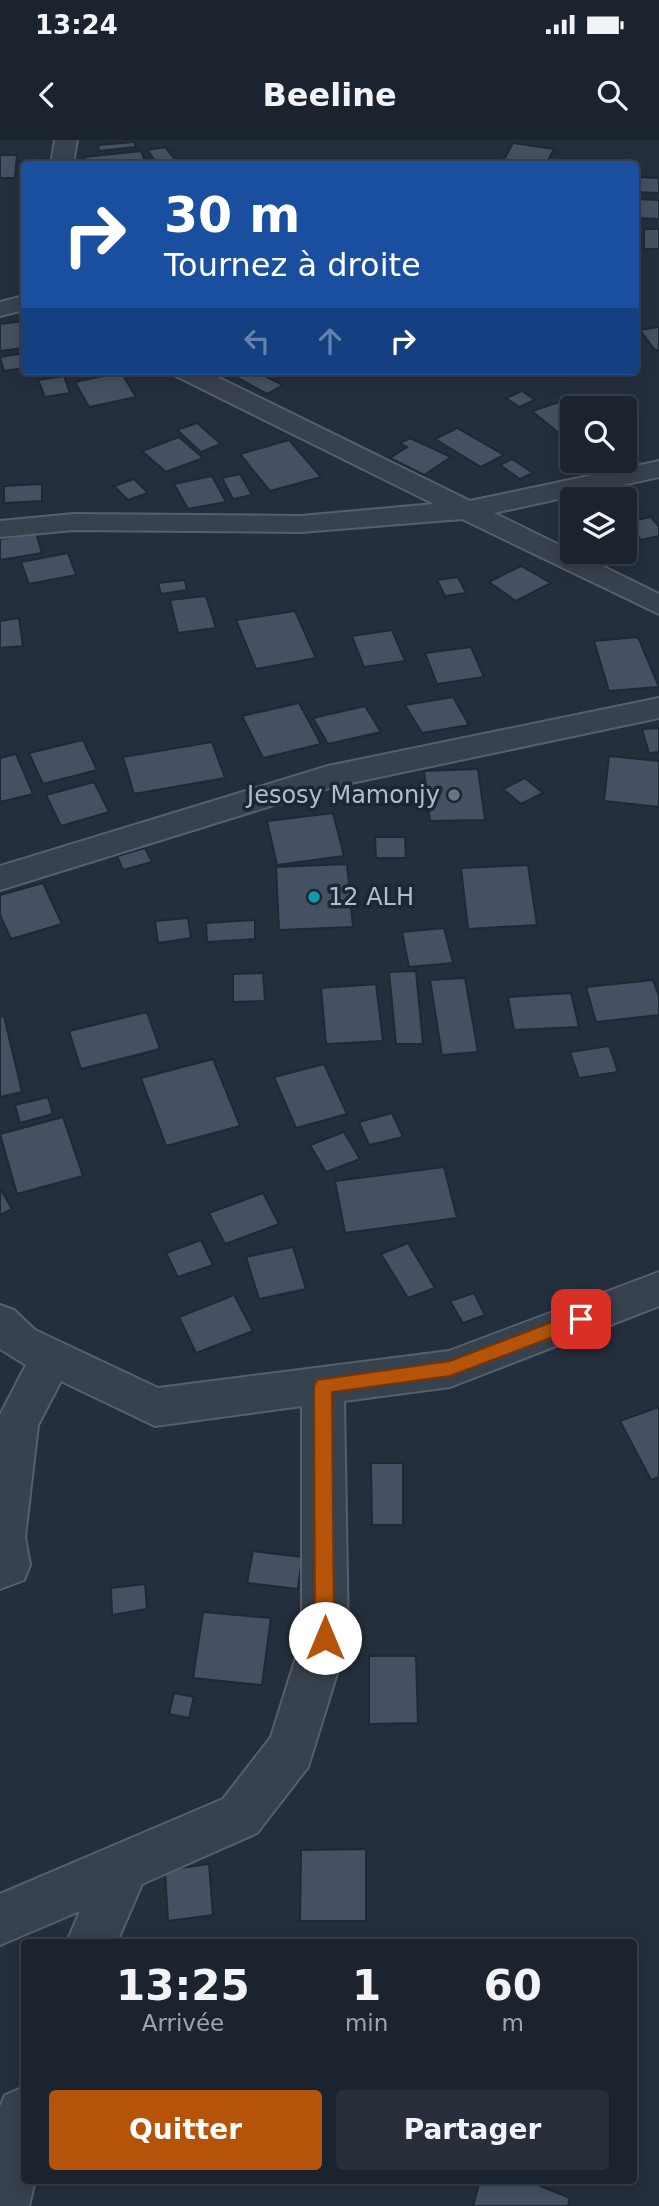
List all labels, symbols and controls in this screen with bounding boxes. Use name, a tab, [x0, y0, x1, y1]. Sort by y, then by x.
text: 13:24	[35, 10, 118, 40]
icon: back	[28, 76, 66, 114]
text: Beeline	[262, 76, 397, 114]
icon: search	[593, 76, 631, 114]
text: 30 m	[164, 187, 300, 244]
icon: right	[49, 189, 140, 280]
text: Tournez à droite	[164, 246, 421, 284]
icon: left	[238, 322, 276, 360]
icon: ahead	[311, 322, 349, 360]
icon: right	[384, 322, 422, 360]
map controls	[560, 396, 637, 564]
button: search	[560, 396, 637, 473]
button: layers	[560, 487, 637, 564]
place label: Jesosy Mamonjy	[245, 781, 440, 809]
marker: Jesosy Mamonjy	[446, 787, 462, 803]
place label: 12 ALH	[328, 883, 414, 911]
marker: 12 ALH	[306, 889, 322, 905]
pin	[551, 1289, 611, 1349]
icon: arrive	[562, 1300, 600, 1338]
position arrow	[288, 1601, 362, 1675]
text: 13:25	[116, 1961, 250, 2010]
text: 1	[352, 1961, 381, 2010]
text: 60	[483, 1961, 542, 2010]
text: Arrivée	[142, 2010, 224, 2036]
text: min	[345, 2010, 388, 2036]
text: m	[501, 2010, 524, 2036]
button: Quitter	[49, 2090, 322, 2170]
button: Partager	[336, 2090, 609, 2170]

